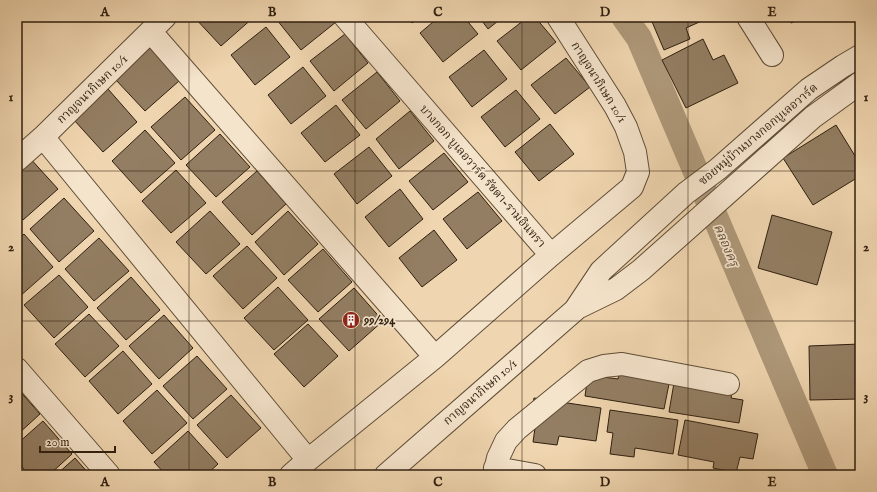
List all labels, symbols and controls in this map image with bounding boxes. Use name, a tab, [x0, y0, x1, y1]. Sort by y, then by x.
text: A	[100, 4, 111, 21]
text: B	[268, 4, 277, 21]
text: C	[433, 4, 443, 21]
text: D	[600, 4, 611, 21]
text: E	[767, 4, 777, 21]
street label: กาญจนาภิเษก 10/1	[568, 39, 630, 126]
street label: กาญจนาภิเษก 10/1	[54, 52, 131, 127]
street label: ซอยหมู่บ้านบางกอกบูเลอวาร์ด	[696, 80, 821, 189]
text: 1	[9, 89, 14, 106]
text: 1	[864, 89, 869, 106]
street label: บางกอก บูเลอวาร์ด รัชดา-รามอินทรา	[417, 102, 549, 251]
water label: คลองครุ	[709, 222, 743, 271]
text: 2	[8, 239, 14, 256]
text: 2	[863, 239, 869, 256]
building icon: 99/294	[341, 310, 361, 330]
place label: 99/294	[363, 313, 396, 328]
street label: กาญจนาภิเษก 10/1	[440, 356, 520, 428]
text: 3	[9, 388, 14, 405]
text: 3	[864, 388, 869, 405]
scale bar	[40, 428, 115, 454]
text: 20 m	[46, 435, 69, 450]
text: A	[100, 474, 111, 491]
text: B	[268, 474, 277, 491]
text: C	[433, 474, 443, 491]
text: D	[600, 474, 611, 491]
text: E	[767, 474, 777, 491]

